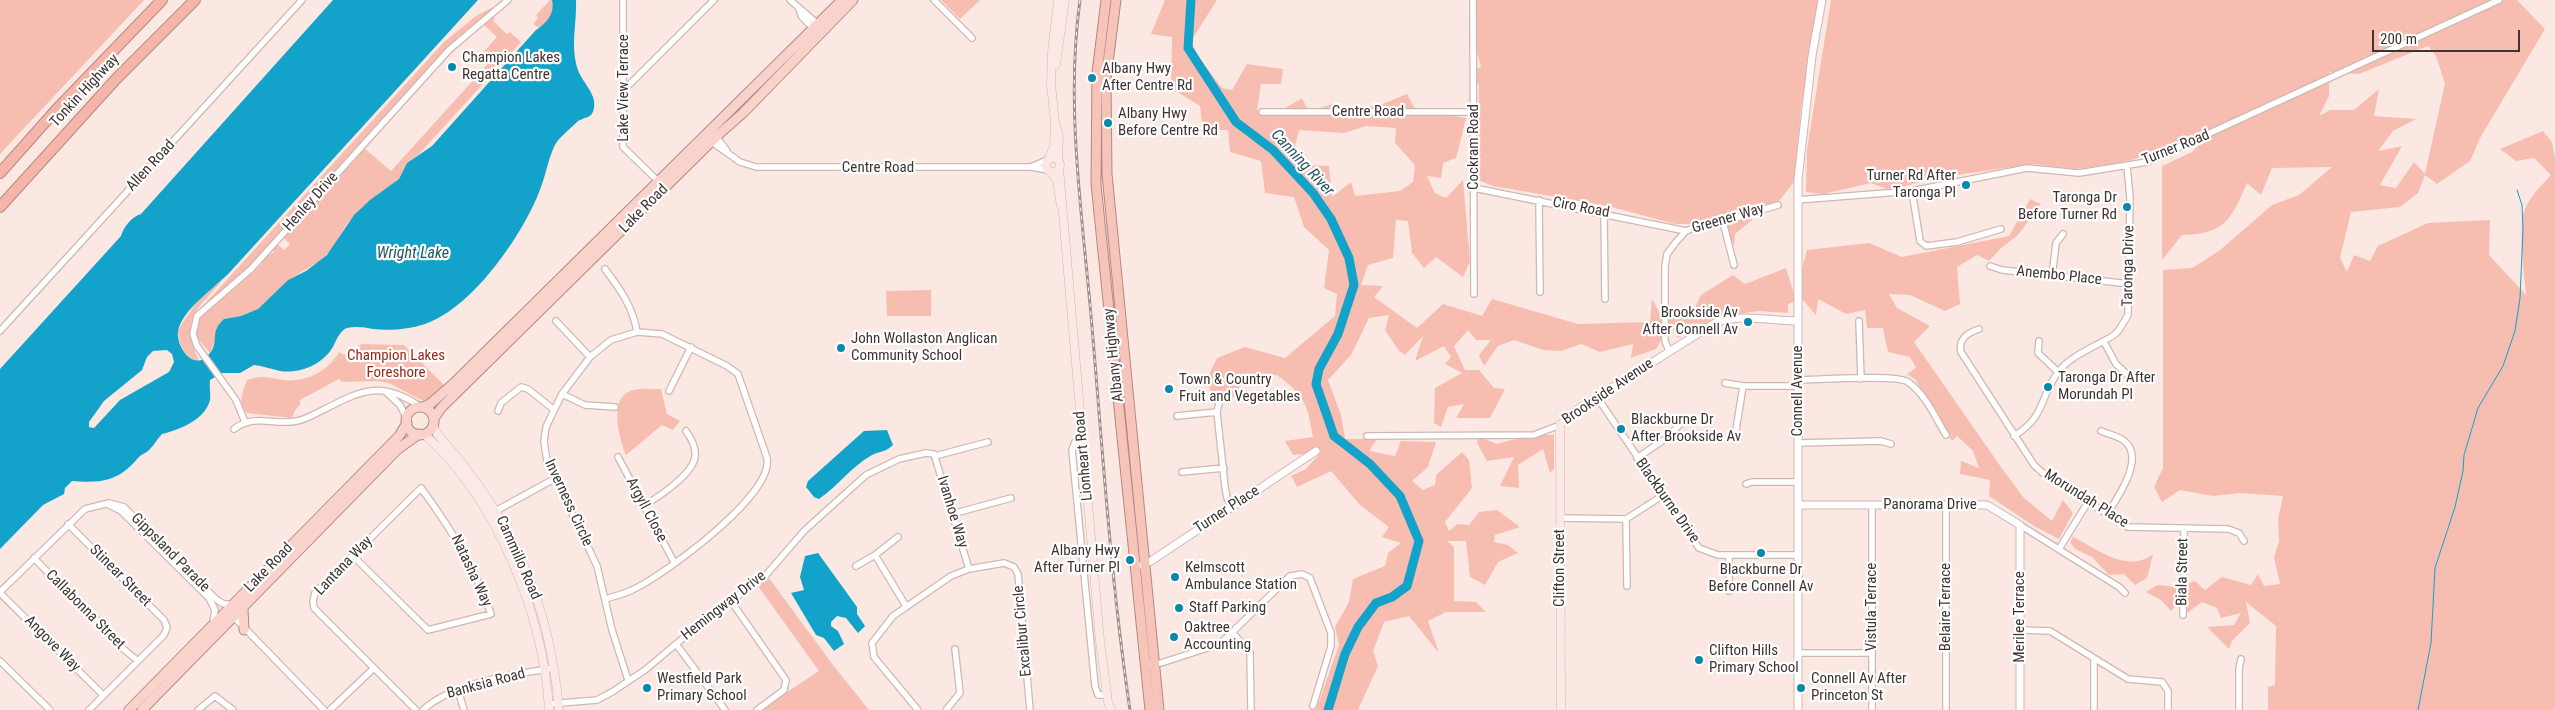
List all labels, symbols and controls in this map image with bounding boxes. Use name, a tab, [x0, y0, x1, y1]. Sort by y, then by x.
scale bar	[2375, 20, 2522, 52]
text: 200 m	[2380, 30, 2417, 48]
street label: Lake View Terrace	[615, 34, 633, 142]
place label: Champion Lakes Regatta Centre	[462, 49, 560, 84]
street label: Tonkin Highway	[47, 51, 123, 131]
place label: Albany Hwy After Centre Rd	[1102, 60, 1192, 95]
marker: Champion Lakes Regatta Centre	[446, 61, 458, 73]
marker: Albany Hwy After Centre Rd	[1086, 72, 1098, 84]
street label: Centre Road	[1332, 103, 1404, 121]
street label: Cockram Road	[1465, 104, 1483, 190]
place label: Albany Hwy Before Centre Rd	[1118, 105, 1218, 140]
marker: Albany Hwy Before Centre Rd	[1102, 117, 1114, 129]
water label: Canning River	[1266, 126, 1338, 200]
street label: Turner Road	[2140, 126, 2212, 170]
street label: Allen Road	[123, 137, 179, 195]
street label: Centre Road	[842, 159, 914, 177]
place label: Turner Rd After Taronga Pl	[1866, 167, 1956, 202]
street label: Henley Drive	[280, 169, 342, 235]
marker: Turner Rd After Taronga Pl	[1960, 179, 1972, 191]
street label: Lake Road	[616, 181, 672, 237]
place label: Taronga Dr Before Turner Rd	[2018, 189, 2117, 224]
street label: Ciro Road	[1551, 194, 1611, 222]
street label: Greener Way	[1690, 200, 1766, 238]
marker: Taronga Dr Before Turner Rd	[2121, 201, 2133, 213]
street label: Taronga Drive	[2119, 225, 2139, 307]
water label: Wright Lake	[377, 244, 449, 264]
street label: Anembo Place	[2016, 263, 2102, 289]
place label: Brookside Av After Connell Av	[1642, 304, 1738, 339]
street label: Albany Highway	[1100, 307, 1128, 403]
marker: Brookside Av After Connell Av	[1742, 316, 1754, 328]
place label: John Wollaston Anglican Community School	[851, 330, 997, 365]
marker: John Wollaston Anglican Community School	[835, 342, 847, 354]
street label: Connell Avenue	[1789, 345, 1807, 437]
park label: Champion Lakes Foreshore	[347, 347, 445, 382]
street label: Brookside Avenue	[1559, 355, 1657, 429]
place label: Taronga Dr After Morundah Pl	[2058, 369, 2155, 404]
place label: Town & Country Fruit and Vegetables	[1179, 371, 1300, 406]
marker: Taronga Dr After Morundah Pl	[2042, 381, 2054, 393]
marker: Town & Country Fruit and Vegetables	[1163, 383, 1175, 395]
street label: Lionheart Road	[1071, 411, 1097, 501]
place label: Blackburne Dr After Brookside Av	[1631, 411, 1741, 446]
marker: Blackburne Dr After Brookside Av	[1615, 423, 1627, 435]
street label: Blackburne Drive	[1631, 455, 1703, 547]
street label: Inverness Circle	[540, 457, 596, 549]
street label: Morundah Place	[2040, 466, 2132, 532]
street label: Ivanhoe Way	[933, 474, 971, 550]
street label: Argyll Close	[622, 475, 670, 545]
street label: Turner Place	[1191, 482, 1263, 538]
street label: Panorama Drive	[1883, 496, 1977, 514]
street label: Gippsland Parade	[127, 510, 213, 596]
street label: Cammillo Road	[492, 513, 544, 603]
street label: Clifton Street	[1551, 529, 1569, 607]
street label: Natasha Way	[447, 532, 495, 610]
street label: Lantana Way	[311, 533, 377, 599]
street label: Biala Street	[2173, 538, 2193, 606]
street label: Lake Road	[241, 540, 297, 596]
street label: Stinear Street	[85, 541, 155, 611]
place label: Albany Hwy After Turner Pl	[1034, 542, 1120, 577]
marker: Blackburne Dr Before Connell Av	[1755, 547, 1767, 559]
marker: Albany Hwy After Turner Pl	[1124, 554, 1136, 566]
place label: Kelmscott Ambulance Station	[1185, 559, 1297, 594]
place label: Blackburne Dr Before Connell Av	[1708, 561, 1814, 596]
street label: Vistula Terrace	[1863, 563, 1881, 651]
street label: Belaire Terrace	[1937, 563, 1955, 651]
street label: Callabonna Street	[42, 567, 128, 653]
street label: Hemingway Drive	[678, 567, 770, 645]
marker: Kelmscott Ambulance Station	[1169, 571, 1181, 583]
street label: Merilee Terrace	[2011, 571, 2029, 663]
street label: Excalibur Circle	[1010, 585, 1036, 677]
place label: Staff Parking	[1189, 599, 1266, 617]
marker: Staff Parking	[1173, 602, 1185, 614]
street label: Angove Way	[20, 612, 84, 676]
place label: Oaktree Accounting	[1184, 619, 1251, 654]
marker: Oaktree Accounting	[1168, 631, 1180, 643]
place label: Clifton Hills Primary School	[1709, 642, 1799, 677]
marker: Clifton Hills Primary School	[1693, 654, 1705, 666]
street label: Banksia Road	[445, 665, 527, 703]
place label: Westfield Park Primary School	[657, 670, 747, 705]
place label: Connell Av After Princeton St	[1811, 670, 1907, 705]
marker: Westfield Park Primary School	[641, 682, 653, 694]
marker: Connell Av After Princeton St	[1795, 682, 1807, 694]

